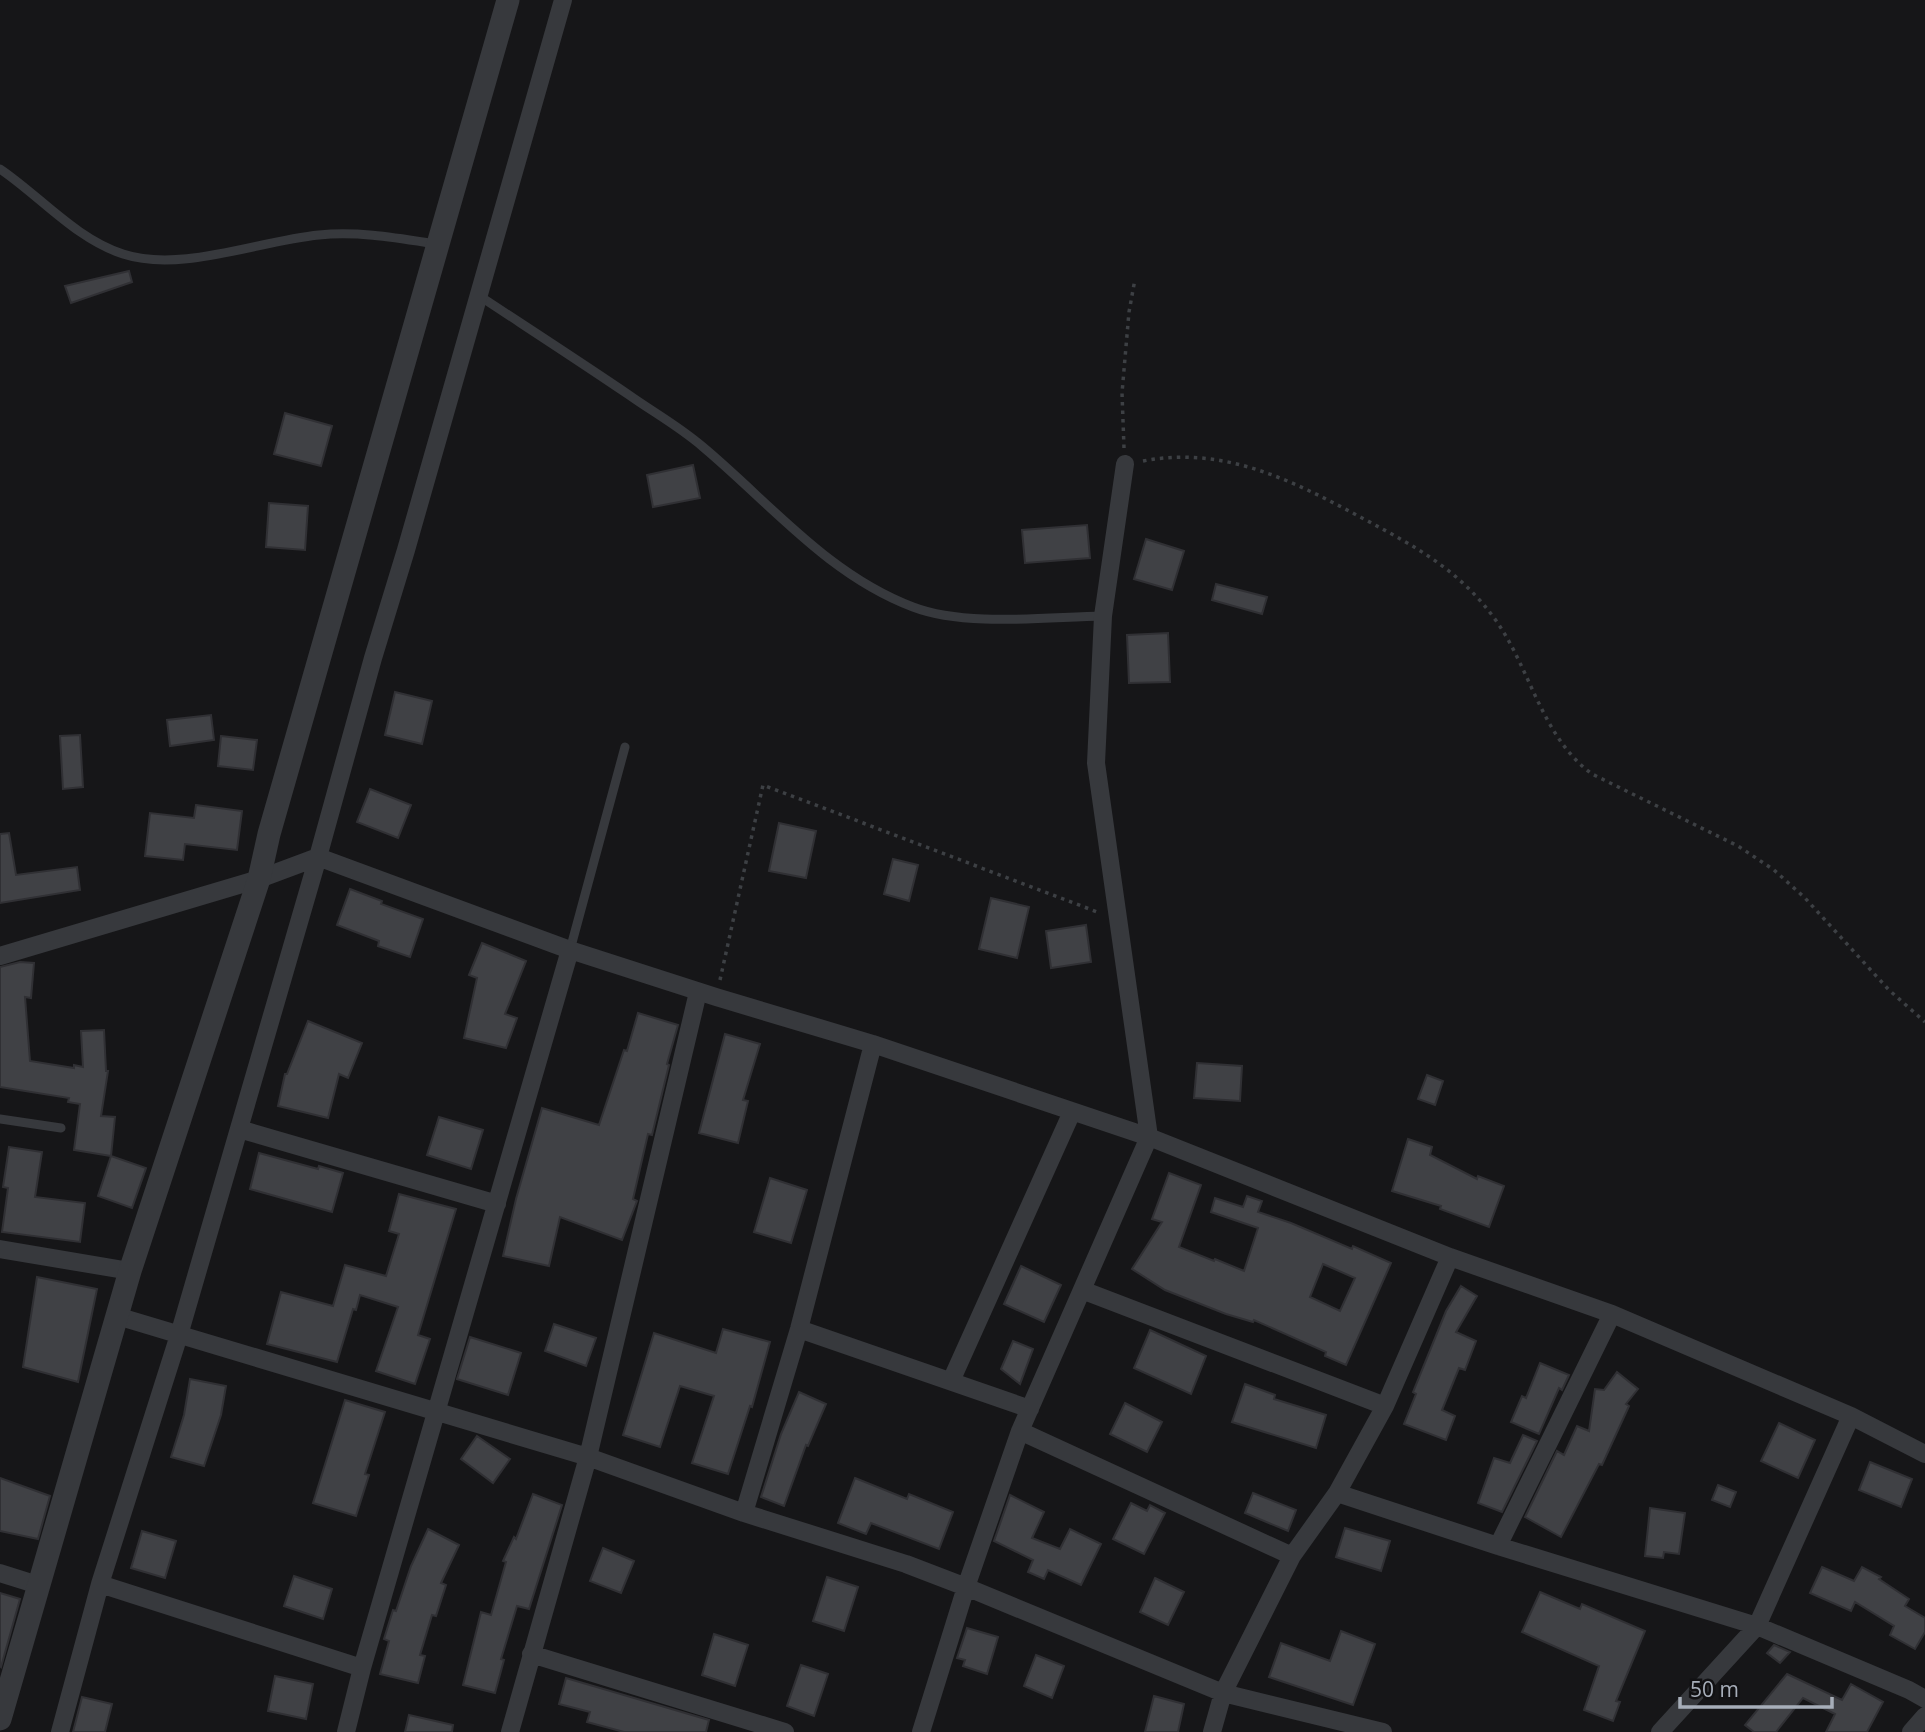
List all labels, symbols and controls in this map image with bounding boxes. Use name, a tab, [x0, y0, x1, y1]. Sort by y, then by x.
scale bar	[1680, 1666, 1832, 1710]
text: 50 m	[1690, 1675, 1739, 1703]

